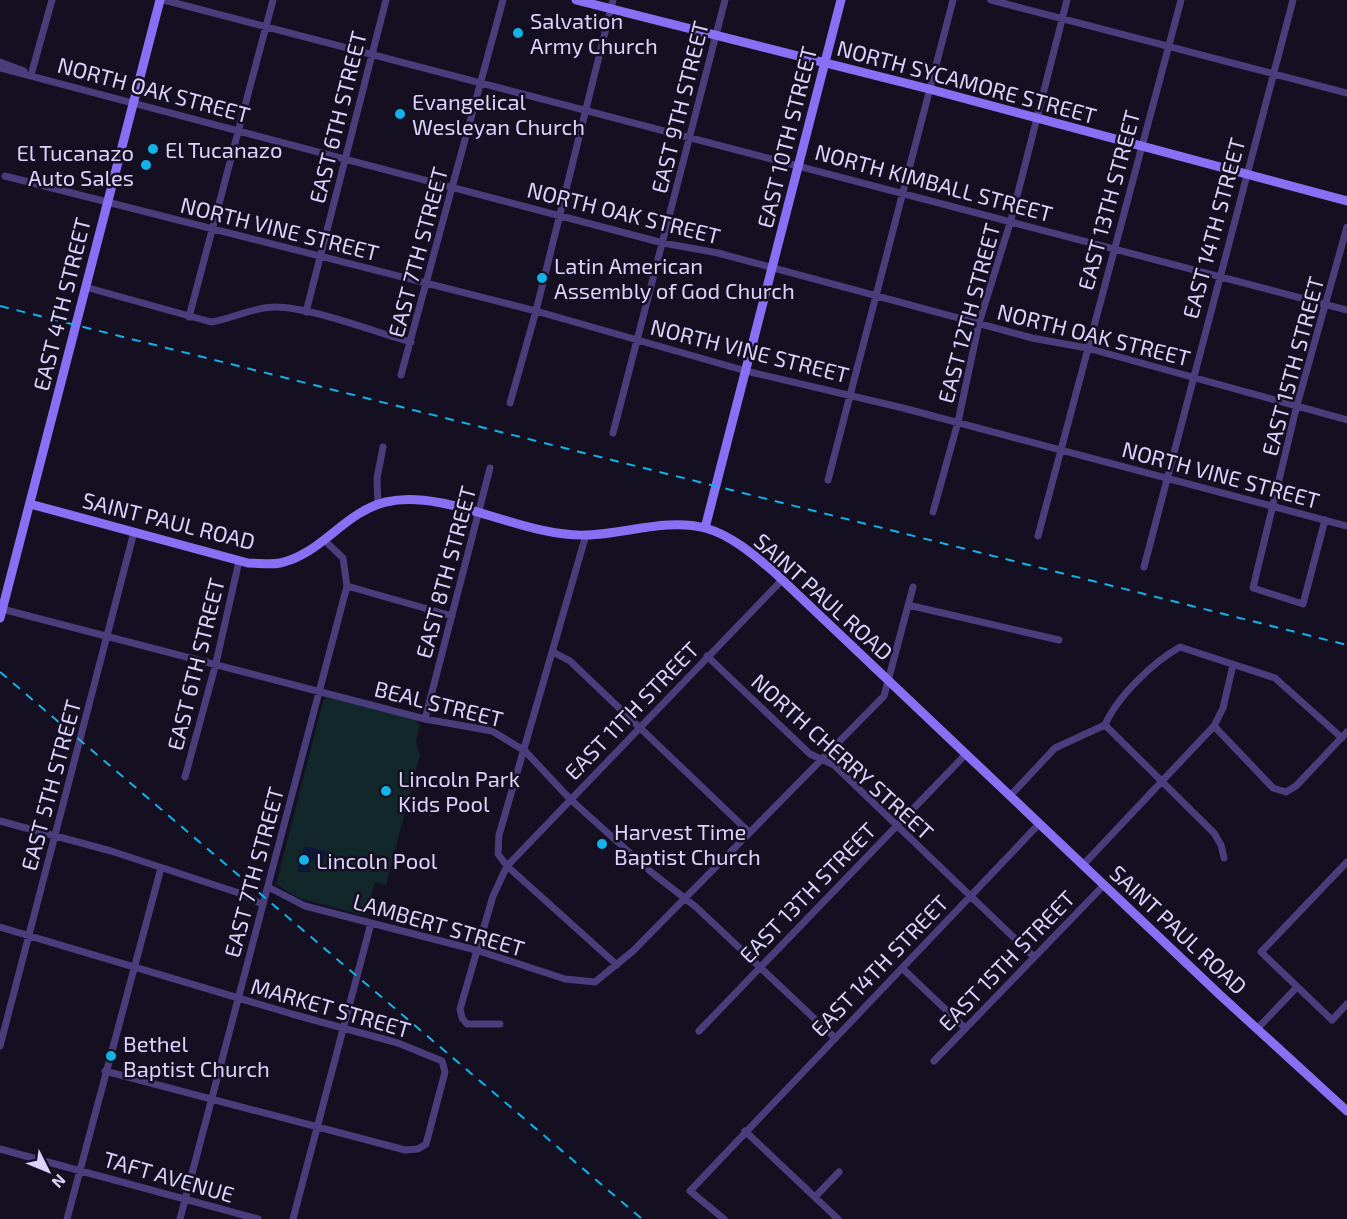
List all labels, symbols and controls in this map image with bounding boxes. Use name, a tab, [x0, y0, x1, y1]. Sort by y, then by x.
place label: Salvation Army Church	[530, 7, 658, 58]
street label: EAST 9TH STREET	[645, 18, 713, 196]
marker: Salvation Army Church	[511, 26, 525, 40]
street label: EAST 6TH STREET	[303, 28, 371, 206]
street label: NORTH SYCAMORE STREET	[834, 34, 1100, 128]
street label: EAST 10TH STREET	[751, 43, 821, 230]
street label: NORTH OAK STREET	[55, 51, 253, 127]
place label: Evangelical Wesleyan Church	[412, 88, 585, 139]
marker: Evangelical Wesleyan Church	[393, 107, 407, 121]
street label: EAST 13TH STREET	[1071, 107, 1145, 293]
street label: EAST 14TH STREET	[1176, 135, 1250, 321]
place label: El Tucanazo	[165, 136, 282, 162]
street label: NORTH KIMBALL STREET	[813, 138, 1056, 226]
place label: El Tucanazo Auto Sales	[17, 139, 134, 190]
marker: El Tucanazo	[146, 142, 160, 156]
marker: El Tucanazo Auto Sales	[139, 158, 153, 172]
street label: EAST 7TH STREET	[382, 164, 452, 340]
street label: NORTH OAK STREET	[525, 175, 723, 249]
street label: NORTH VINE STREET	[178, 191, 382, 265]
street label: EAST 4TH STREET	[27, 215, 95, 393]
street label: EAST 12TH STREET	[931, 220, 1005, 406]
place label: Latin American Assembly of God Church	[554, 252, 795, 303]
marker: Latin American Assembly of God Church	[535, 271, 549, 285]
street label: EAST 15TH STREET	[1256, 273, 1329, 459]
street label: NORTH OAK STREET	[995, 297, 1193, 371]
street label: NORTH VINE STREET	[648, 313, 852, 387]
street label: NORTH VINE STREET	[1119, 435, 1323, 513]
street label: EAST 8TH STREET	[409, 483, 481, 661]
street label: SAINT PAUL ROAD	[80, 486, 258, 554]
street label: SAINT PAUL ROAD	[749, 527, 899, 665]
street label: EAST 6TH STREET	[161, 575, 229, 753]
street label: EAST 11TH STREET	[559, 636, 704, 784]
street label: NORTH CHERRY STREET	[747, 668, 939, 845]
street label: BEAL STREET	[372, 674, 506, 732]
street label: EAST 5TH STREET	[15, 697, 85, 873]
place label: Lincoln Park Kids Pool	[398, 765, 520, 816]
street label: EAST 7TH STREET	[218, 784, 288, 960]
marker: Lincoln Park Kids Pool	[379, 784, 393, 798]
street label: EAST 13TH STREET	[733, 816, 881, 968]
place label: Harvest Time Baptist Church	[614, 818, 761, 869]
marker: Harvest Time Baptist Church	[595, 837, 609, 851]
place label: Lincoln Pool	[316, 847, 438, 873]
marker: Lincoln Pool	[297, 853, 311, 867]
street label: SAINT PAUL ROAD	[1105, 859, 1253, 999]
street label: EAST 15TH STREET	[933, 884, 1080, 1035]
street label: LAMBERT STREET	[350, 887, 528, 961]
street label: EAST 14TH STREET	[805, 889, 953, 1041]
street label: MARKET STREET	[248, 972, 414, 1042]
place label: Bethel Baptist Church	[123, 1030, 270, 1081]
marker: Bethel Baptist Church	[104, 1049, 118, 1063]
north arrow	[18, 1141, 78, 1201]
street label: TAFT AVENUE	[101, 1145, 237, 1207]
text: N	[48, 1171, 70, 1192]

